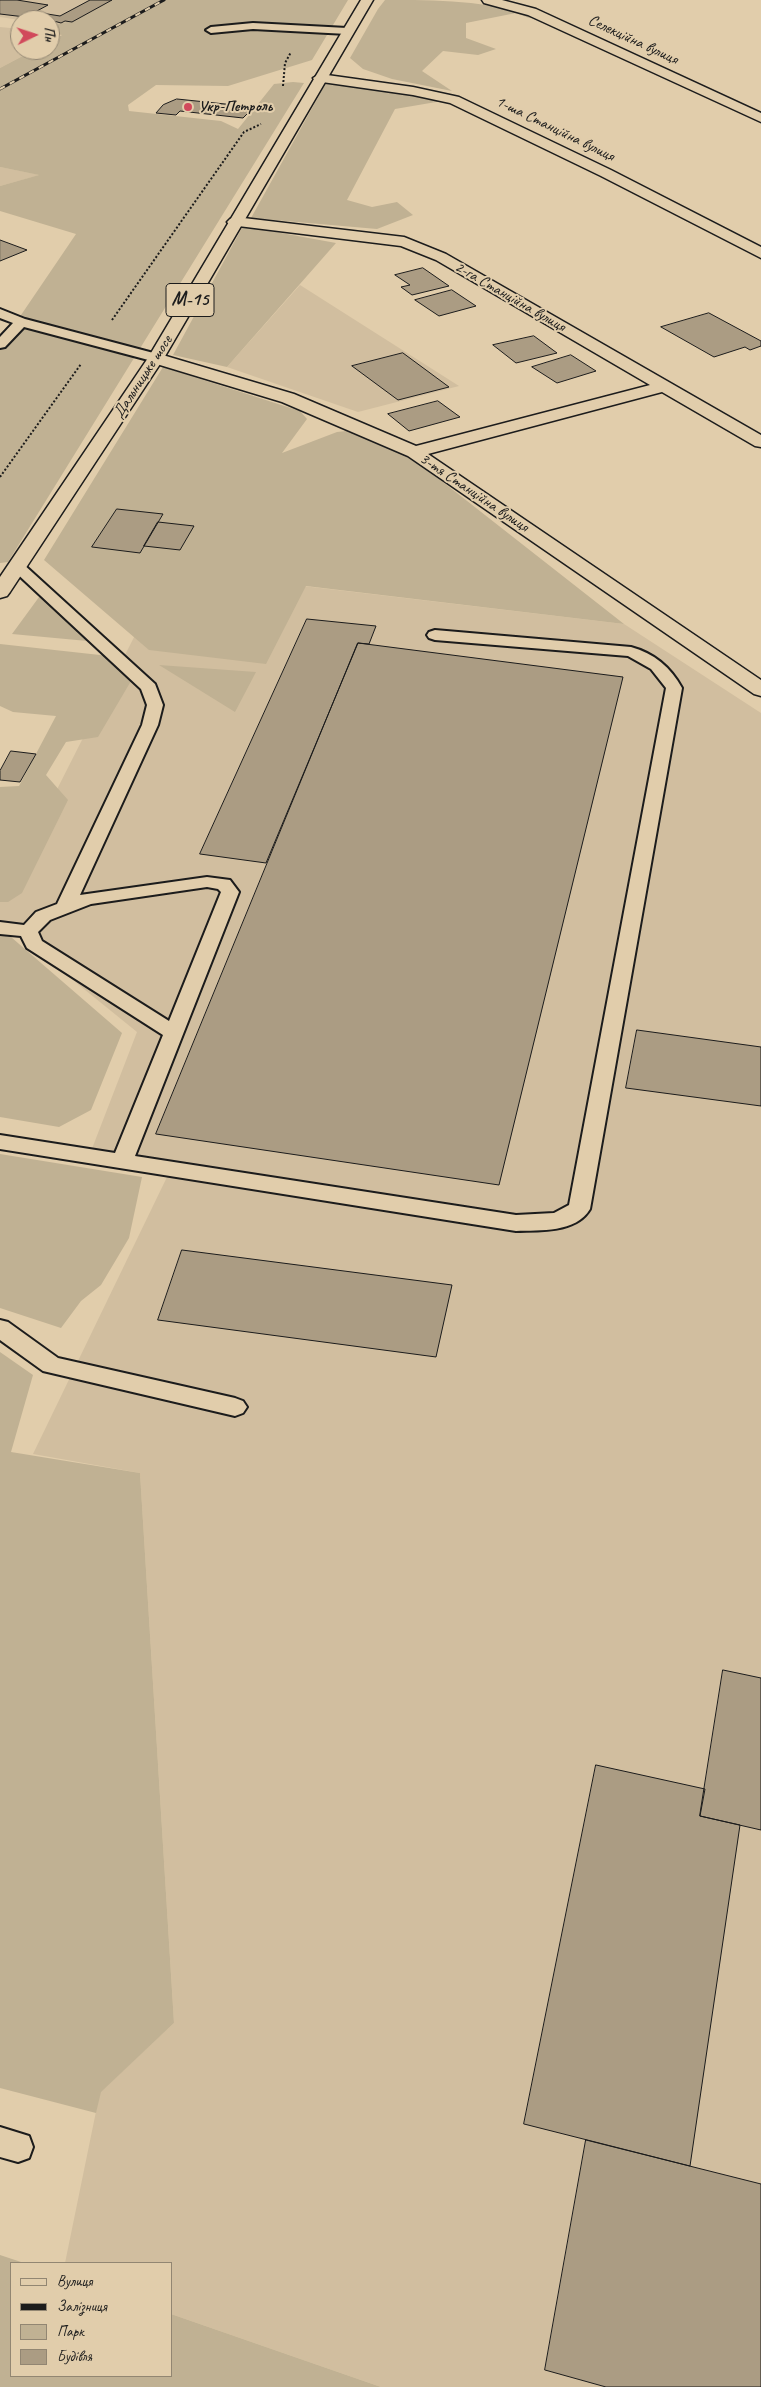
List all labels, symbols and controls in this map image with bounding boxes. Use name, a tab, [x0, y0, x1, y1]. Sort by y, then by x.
north arrow	[10, 10, 60, 60]
street label: Селекційна вулиця	[585, 11, 681, 69]
text: Пн	[40, 26, 58, 42]
street label: 1-ша Станційна вулиця	[492, 92, 618, 166]
place label: Укр-Петроль	[198, 97, 272, 117]
marker: Укр-Петроль	[182, 101, 194, 113]
street label: 2-га Станційна вулиця	[451, 257, 569, 337]
road number: М-15	[166, 284, 214, 316]
street label: Дальницьке шосе	[109, 332, 177, 422]
street label: 3-тя Станційна вулиця	[416, 449, 532, 537]
legend	[10, 2262, 172, 2377]
text: Вулиця	[57, 2272, 93, 2291]
text: Залізниця	[57, 2297, 107, 2316]
text: Парк	[57, 2322, 84, 2341]
text: Будівля	[57, 2347, 92, 2366]

